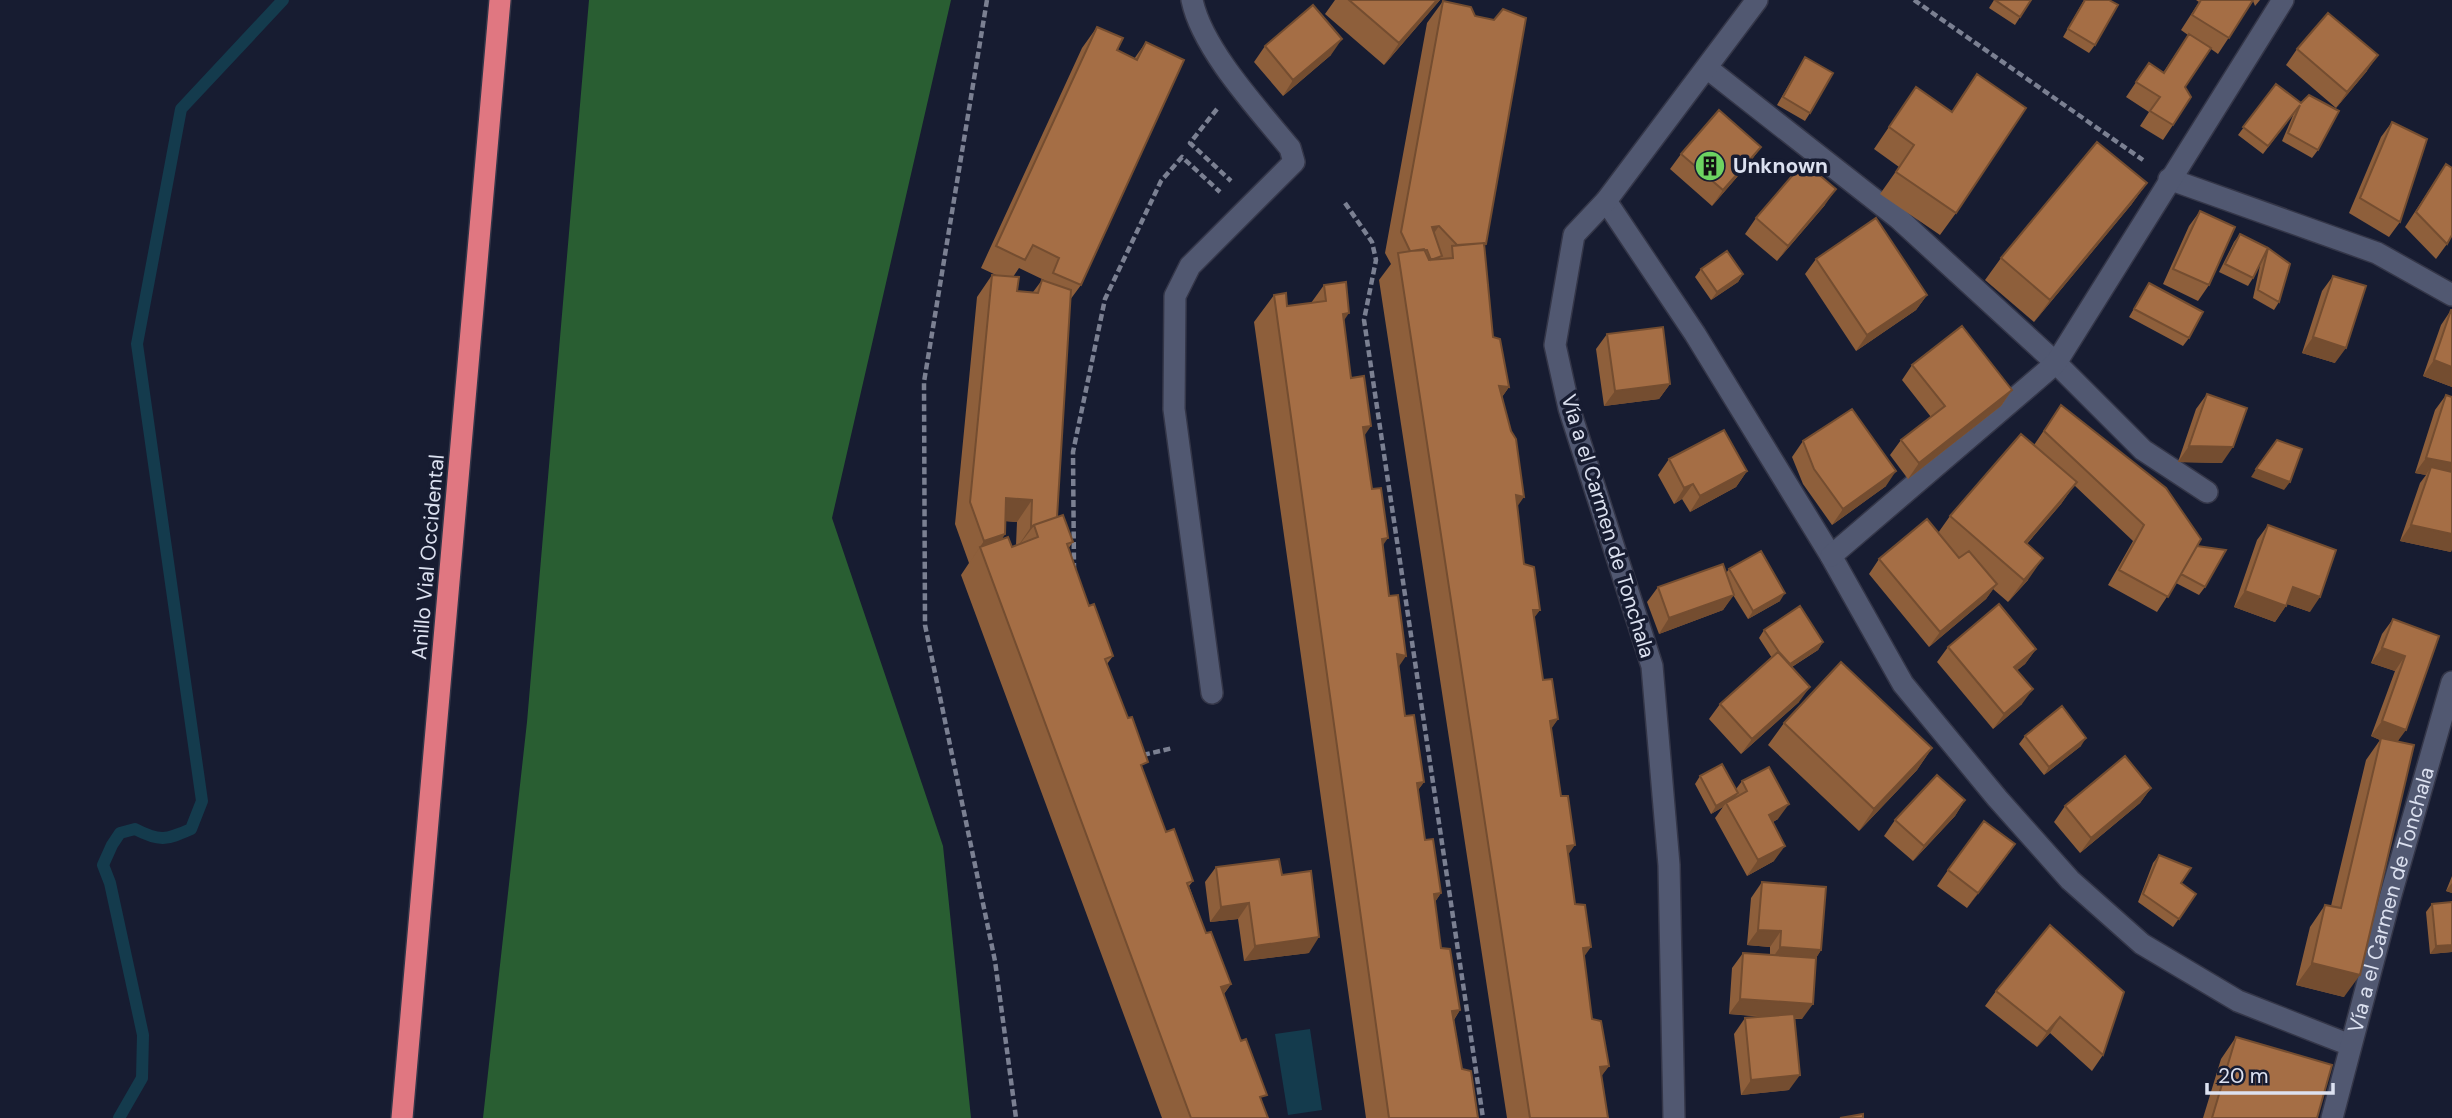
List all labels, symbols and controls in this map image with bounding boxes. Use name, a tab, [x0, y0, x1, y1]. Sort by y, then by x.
building icon: Unknown	[1693, 149, 1727, 183]
place label: Unknown	[1733, 152, 1828, 180]
street label: Vía a el Carmen de Tonchala	[1555, 391, 1661, 661]
street label: Anillo Vial Occidental	[405, 453, 451, 661]
street label: Vía a el Carmen de Tonchala	[2341, 764, 2441, 1036]
scale bar	[2207, 1052, 2333, 1096]
text: 20 m	[2218, 1062, 2269, 1090]

